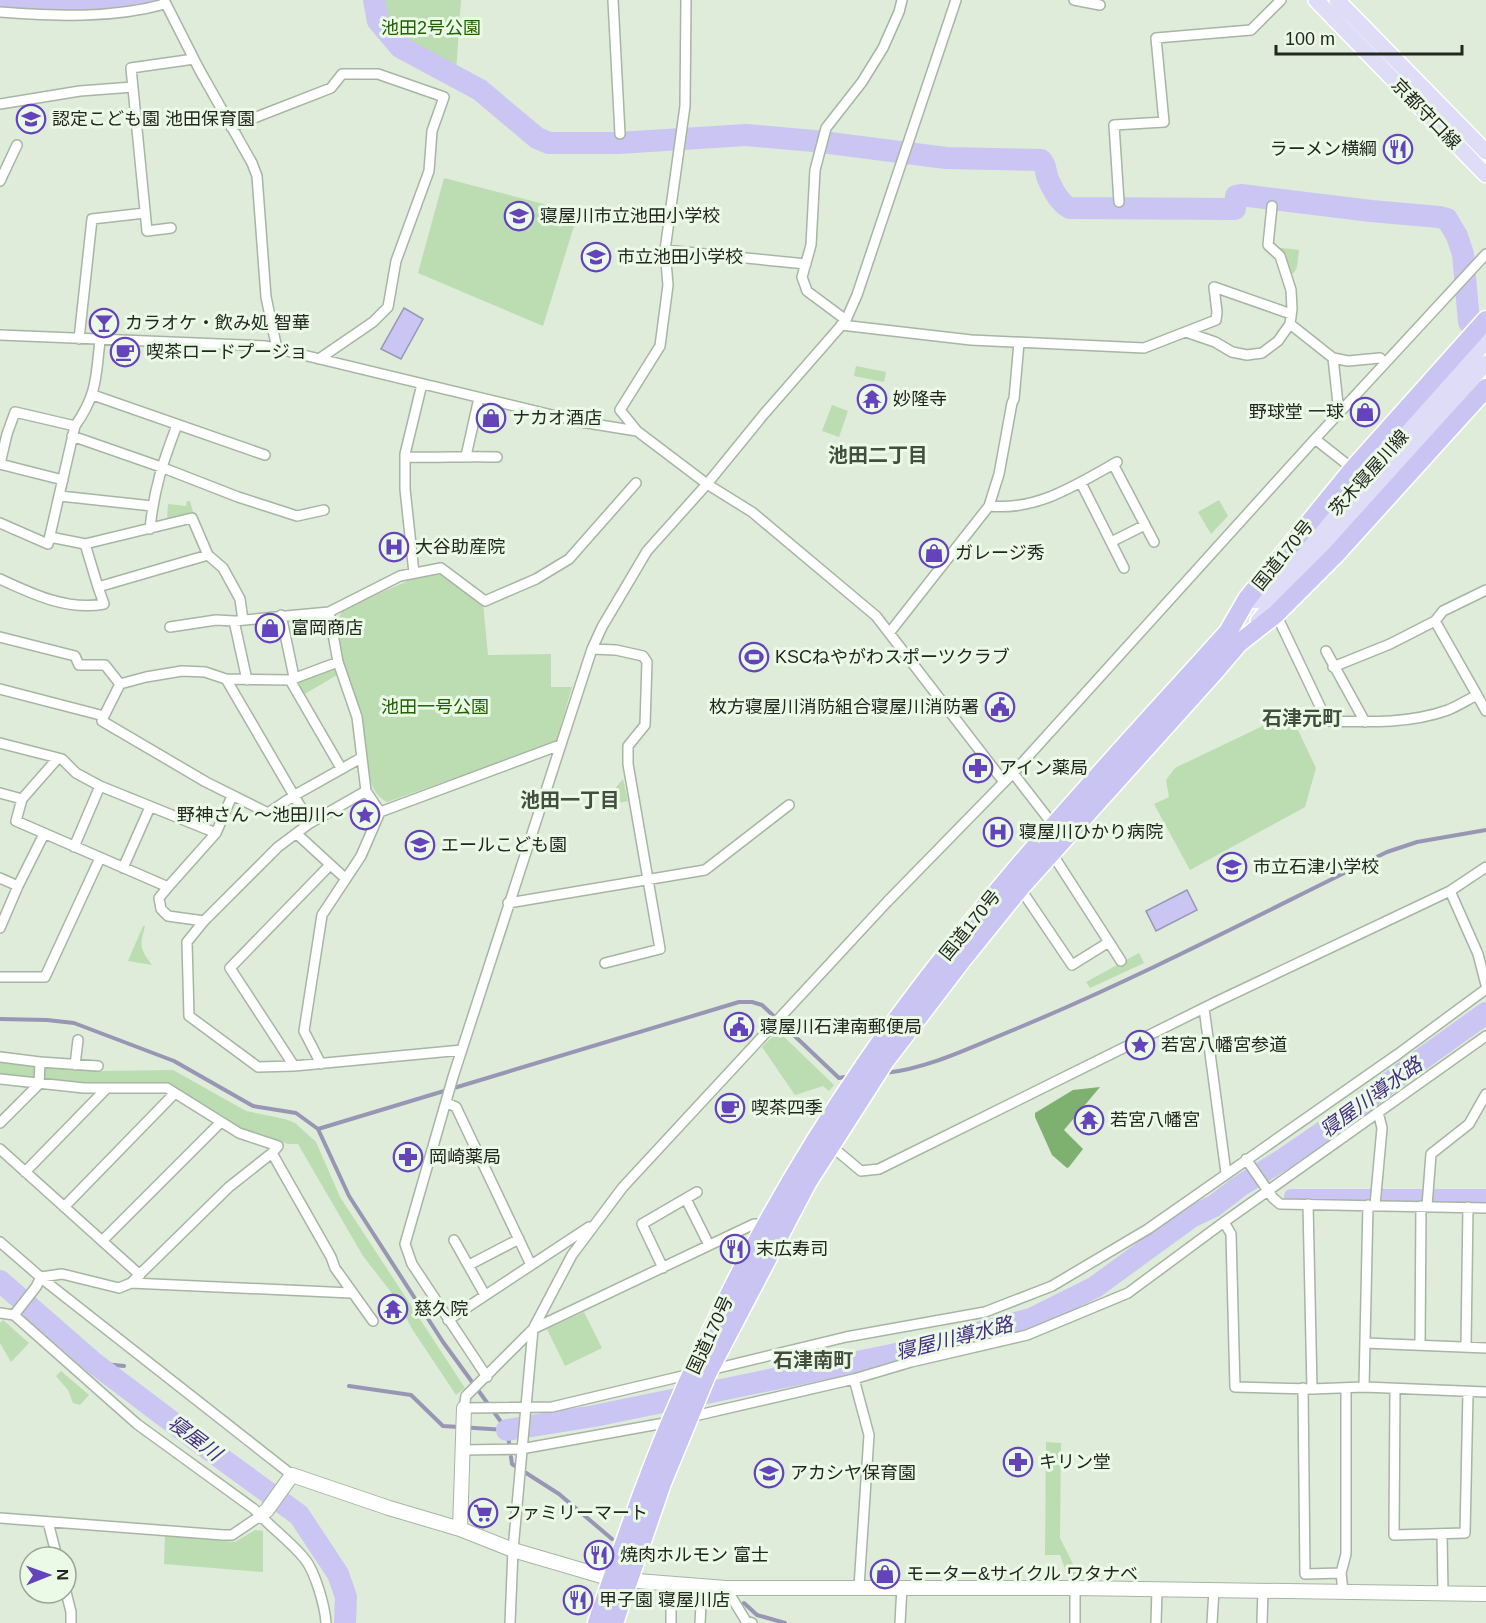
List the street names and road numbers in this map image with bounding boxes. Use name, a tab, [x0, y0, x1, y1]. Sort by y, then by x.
street label: 京都守口線	[1388, 75, 1464, 153]
street label: 茨木寝屋川線	[1325, 426, 1413, 520]
street label: 国道170号	[1249, 516, 1317, 594]
street label: 国道170号	[936, 886, 1004, 964]
street label: 国道170号	[683, 1293, 737, 1377]

